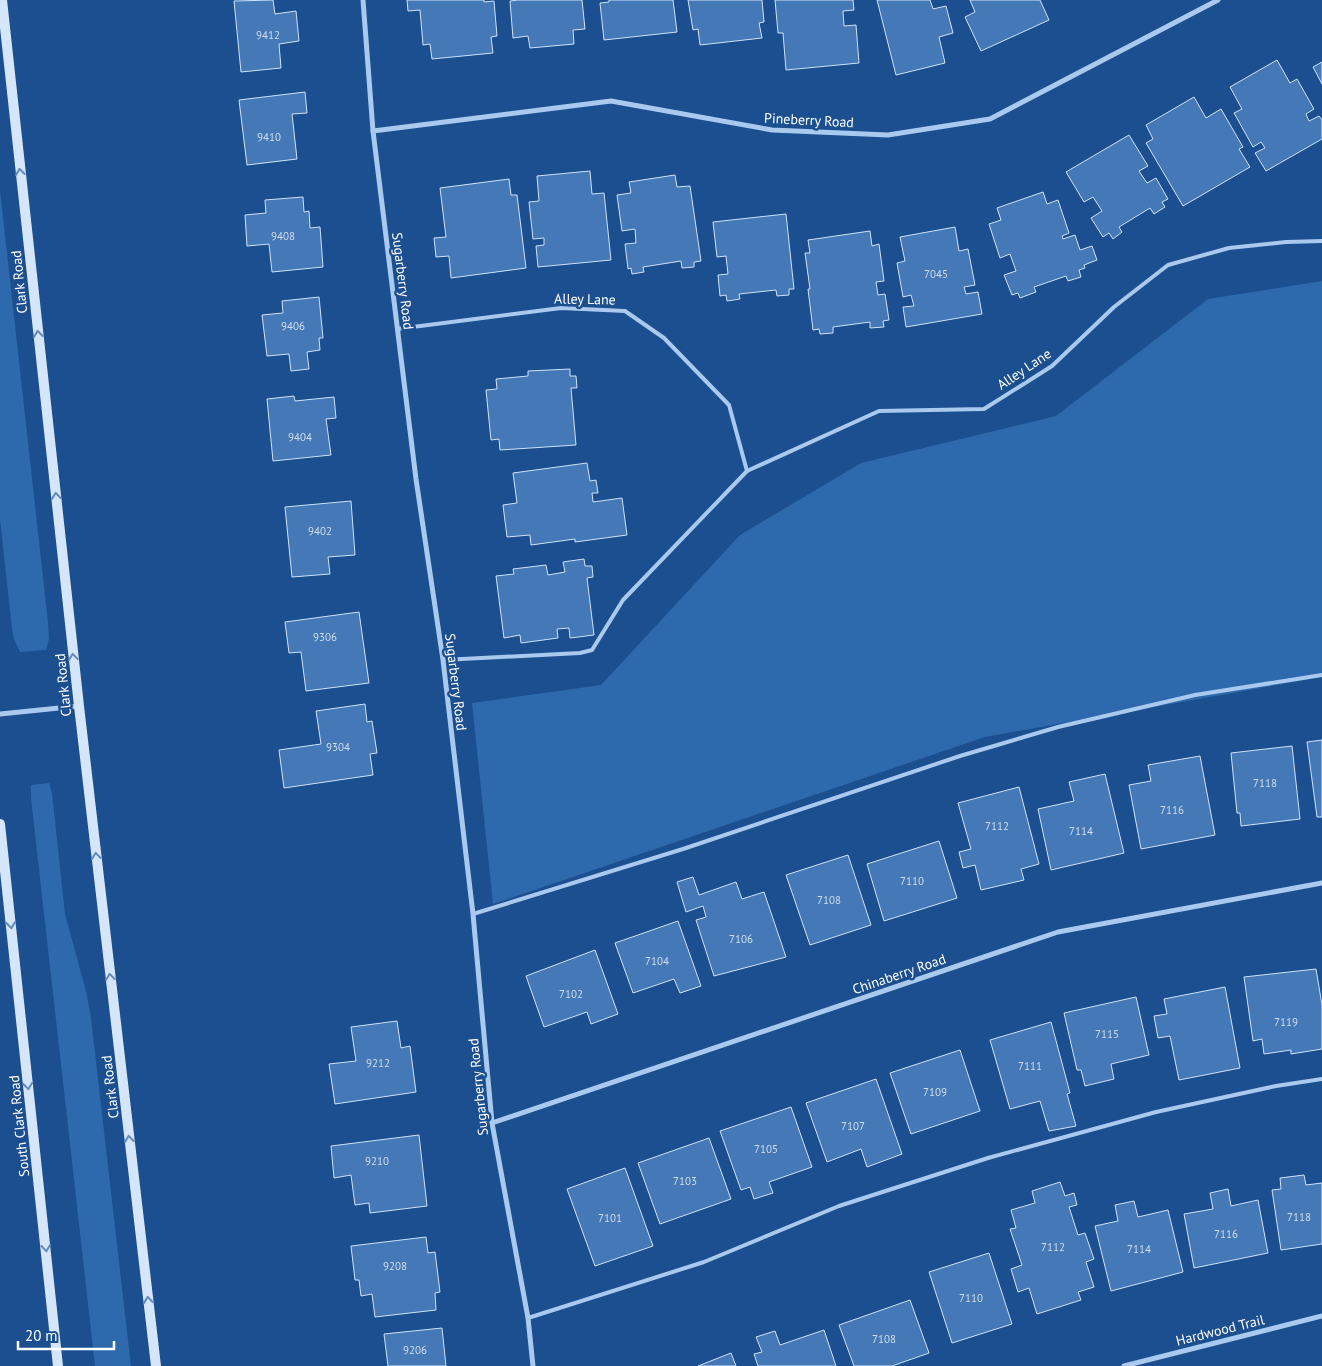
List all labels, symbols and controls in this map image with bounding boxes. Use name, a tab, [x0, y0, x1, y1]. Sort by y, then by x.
house number: 9412	[256, 28, 280, 42]
street label: Pineberry Road	[764, 109, 854, 131]
house number: 9410	[257, 130, 281, 144]
one-way arrow	[15, 168, 26, 176]
house number: 9408	[271, 229, 295, 243]
street label: Sugarberry Road	[388, 231, 418, 331]
street label: Clark Road	[7, 250, 31, 314]
house number: 7045	[924, 267, 948, 281]
street label: Alley Lane	[554, 289, 616, 309]
house number: 9406	[281, 319, 305, 333]
one-way arrow	[33, 330, 44, 338]
street label: Alley Lane	[993, 344, 1055, 394]
house number: 9404	[288, 430, 312, 444]
one-way arrow	[51, 491, 62, 499]
house number: 9402	[308, 524, 332, 538]
house number: 9306	[313, 630, 337, 644]
street label: Sugarberry Road	[441, 632, 471, 732]
street label: Clark Road	[51, 653, 75, 717]
one-way arrow	[68, 653, 79, 661]
house number: 9304	[326, 740, 350, 754]
house number: 7118	[1253, 776, 1277, 790]
house number: 7116	[1160, 803, 1184, 817]
house number: 7112	[985, 819, 1009, 833]
house number: 7114	[1069, 824, 1093, 838]
one-way arrow	[91, 851, 102, 859]
house number: 7110	[900, 874, 924, 888]
house number: 7108	[817, 893, 841, 907]
one-way arrow	[5, 921, 16, 929]
house number: 7106	[729, 932, 753, 946]
street label: Chinaberry Road	[850, 950, 948, 998]
house number: 7104	[645, 954, 669, 968]
one-way arrow	[105, 973, 116, 981]
house number: 7102	[559, 987, 583, 1001]
house number: 7119	[1274, 1015, 1298, 1029]
house number: 7115	[1095, 1027, 1119, 1041]
street label: Sugarberry Road	[464, 1037, 492, 1137]
street label: Clark Road	[97, 1054, 123, 1120]
house number: 9212	[366, 1056, 390, 1070]
house number: 7111	[1018, 1059, 1042, 1073]
street label: South Clark Road	[5, 1074, 33, 1178]
one-way arrow	[22, 1083, 33, 1091]
house number: 7109	[923, 1085, 947, 1099]
house number: 7107	[841, 1119, 865, 1133]
one-way arrow	[124, 1135, 135, 1143]
house number: 7105	[754, 1142, 778, 1156]
house number: 9210	[365, 1154, 389, 1168]
house number: 7103	[673, 1174, 697, 1188]
house number: 7118	[1287, 1210, 1311, 1224]
house number: 7101	[598, 1211, 622, 1225]
house number: 7116	[1214, 1227, 1238, 1241]
house number: 7112	[1041, 1240, 1065, 1254]
house number: 7114	[1127, 1242, 1151, 1256]
one-way arrow	[40, 1244, 51, 1252]
house number: 9208	[383, 1259, 407, 1273]
house number: 7110	[959, 1291, 983, 1305]
one-way arrow	[143, 1296, 154, 1304]
street label: Hardwood Trail	[1174, 1310, 1266, 1350]
scale bar	[18, 1318, 114, 1350]
text: 20 m	[25, 1326, 58, 1345]
house number: 7108	[872, 1332, 896, 1346]
house number: 9206	[403, 1343, 427, 1357]

